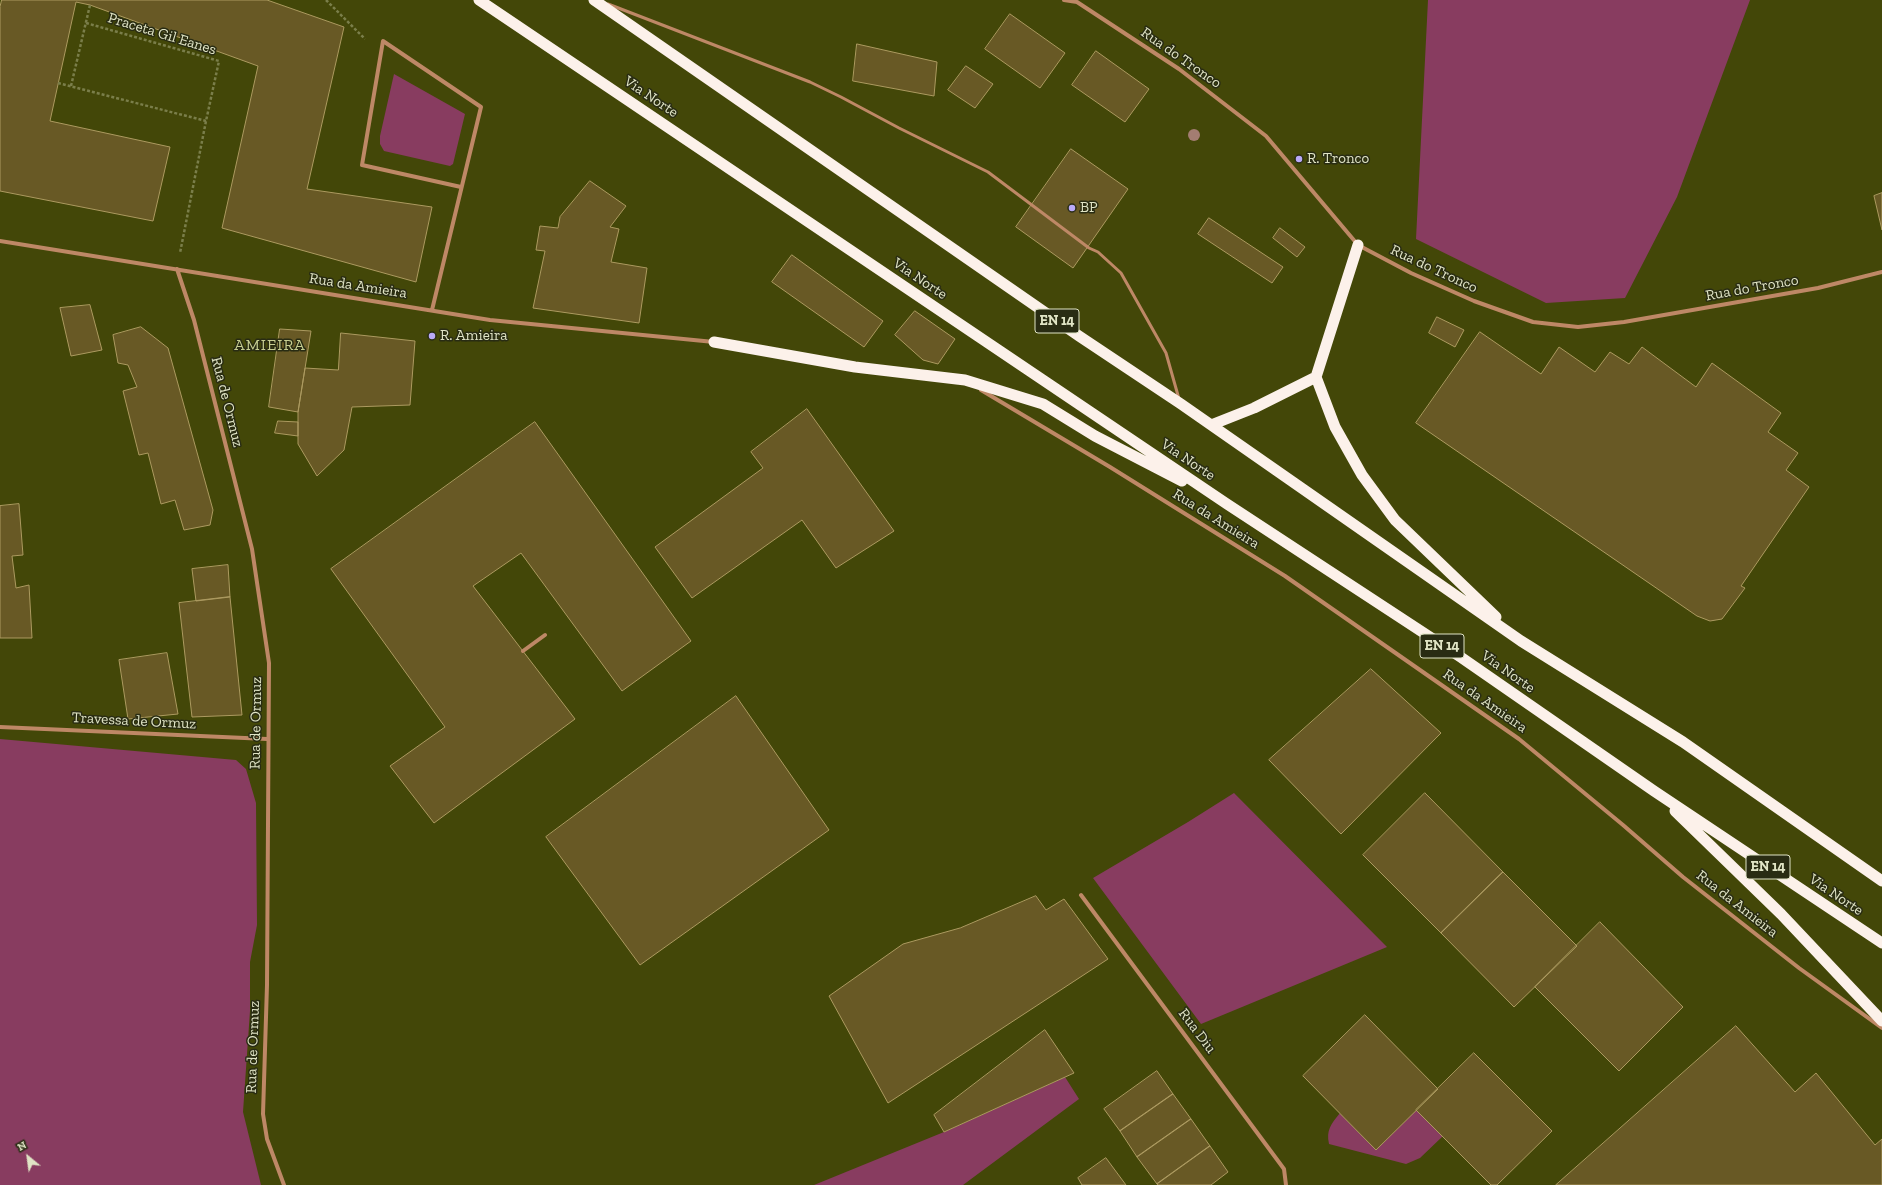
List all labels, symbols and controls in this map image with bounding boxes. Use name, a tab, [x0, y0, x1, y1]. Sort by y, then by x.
street label: Praceta Gil Eanes	[106, 9, 218, 59]
street label: Rua do Tronco	[1137, 24, 1225, 92]
street label: Via Norte	[620, 72, 682, 122]
place label: R. Tronco	[1307, 150, 1369, 168]
marker: R. Tronco	[1294, 154, 1304, 164]
place label: BP	[1080, 199, 1098, 217]
marker: BP	[1067, 203, 1077, 213]
street label: Rua do Tronco	[1388, 241, 1480, 297]
street label: Via Norte	[889, 254, 951, 304]
street label: Rua da Amieira	[308, 269, 408, 303]
street label: Rua do Tronco	[1704, 271, 1800, 305]
road number: EN 14	[1035, 309, 1079, 333]
place label: R. Amieira	[440, 327, 507, 345]
marker: R. Amieira	[427, 331, 437, 341]
district label: AMIEIRA	[234, 335, 306, 355]
street label: Rua de Ormuz	[207, 355, 247, 449]
street label: Via Norte	[1157, 435, 1219, 485]
street label: Rua da Amieira	[1169, 485, 1263, 553]
road number: EN 14	[1420, 634, 1464, 658]
street label: Via Norte	[1478, 647, 1538, 697]
street label: Rua da Amieira	[1439, 665, 1531, 737]
street label: Rua de Ormuz	[246, 677, 266, 769]
street label: Travessa de Ormuz	[71, 709, 197, 733]
road number: EN 14	[1746, 855, 1790, 879]
street label: Rua da Amieira	[1693, 866, 1781, 942]
street label: Via Norte	[1805, 870, 1867, 920]
street label: Rua de Ormuz	[242, 1000, 264, 1094]
street label: Rua Diu	[1174, 1005, 1220, 1057]
north arrow	[8, 1137, 48, 1177]
text: N	[15, 1138, 29, 1154]

